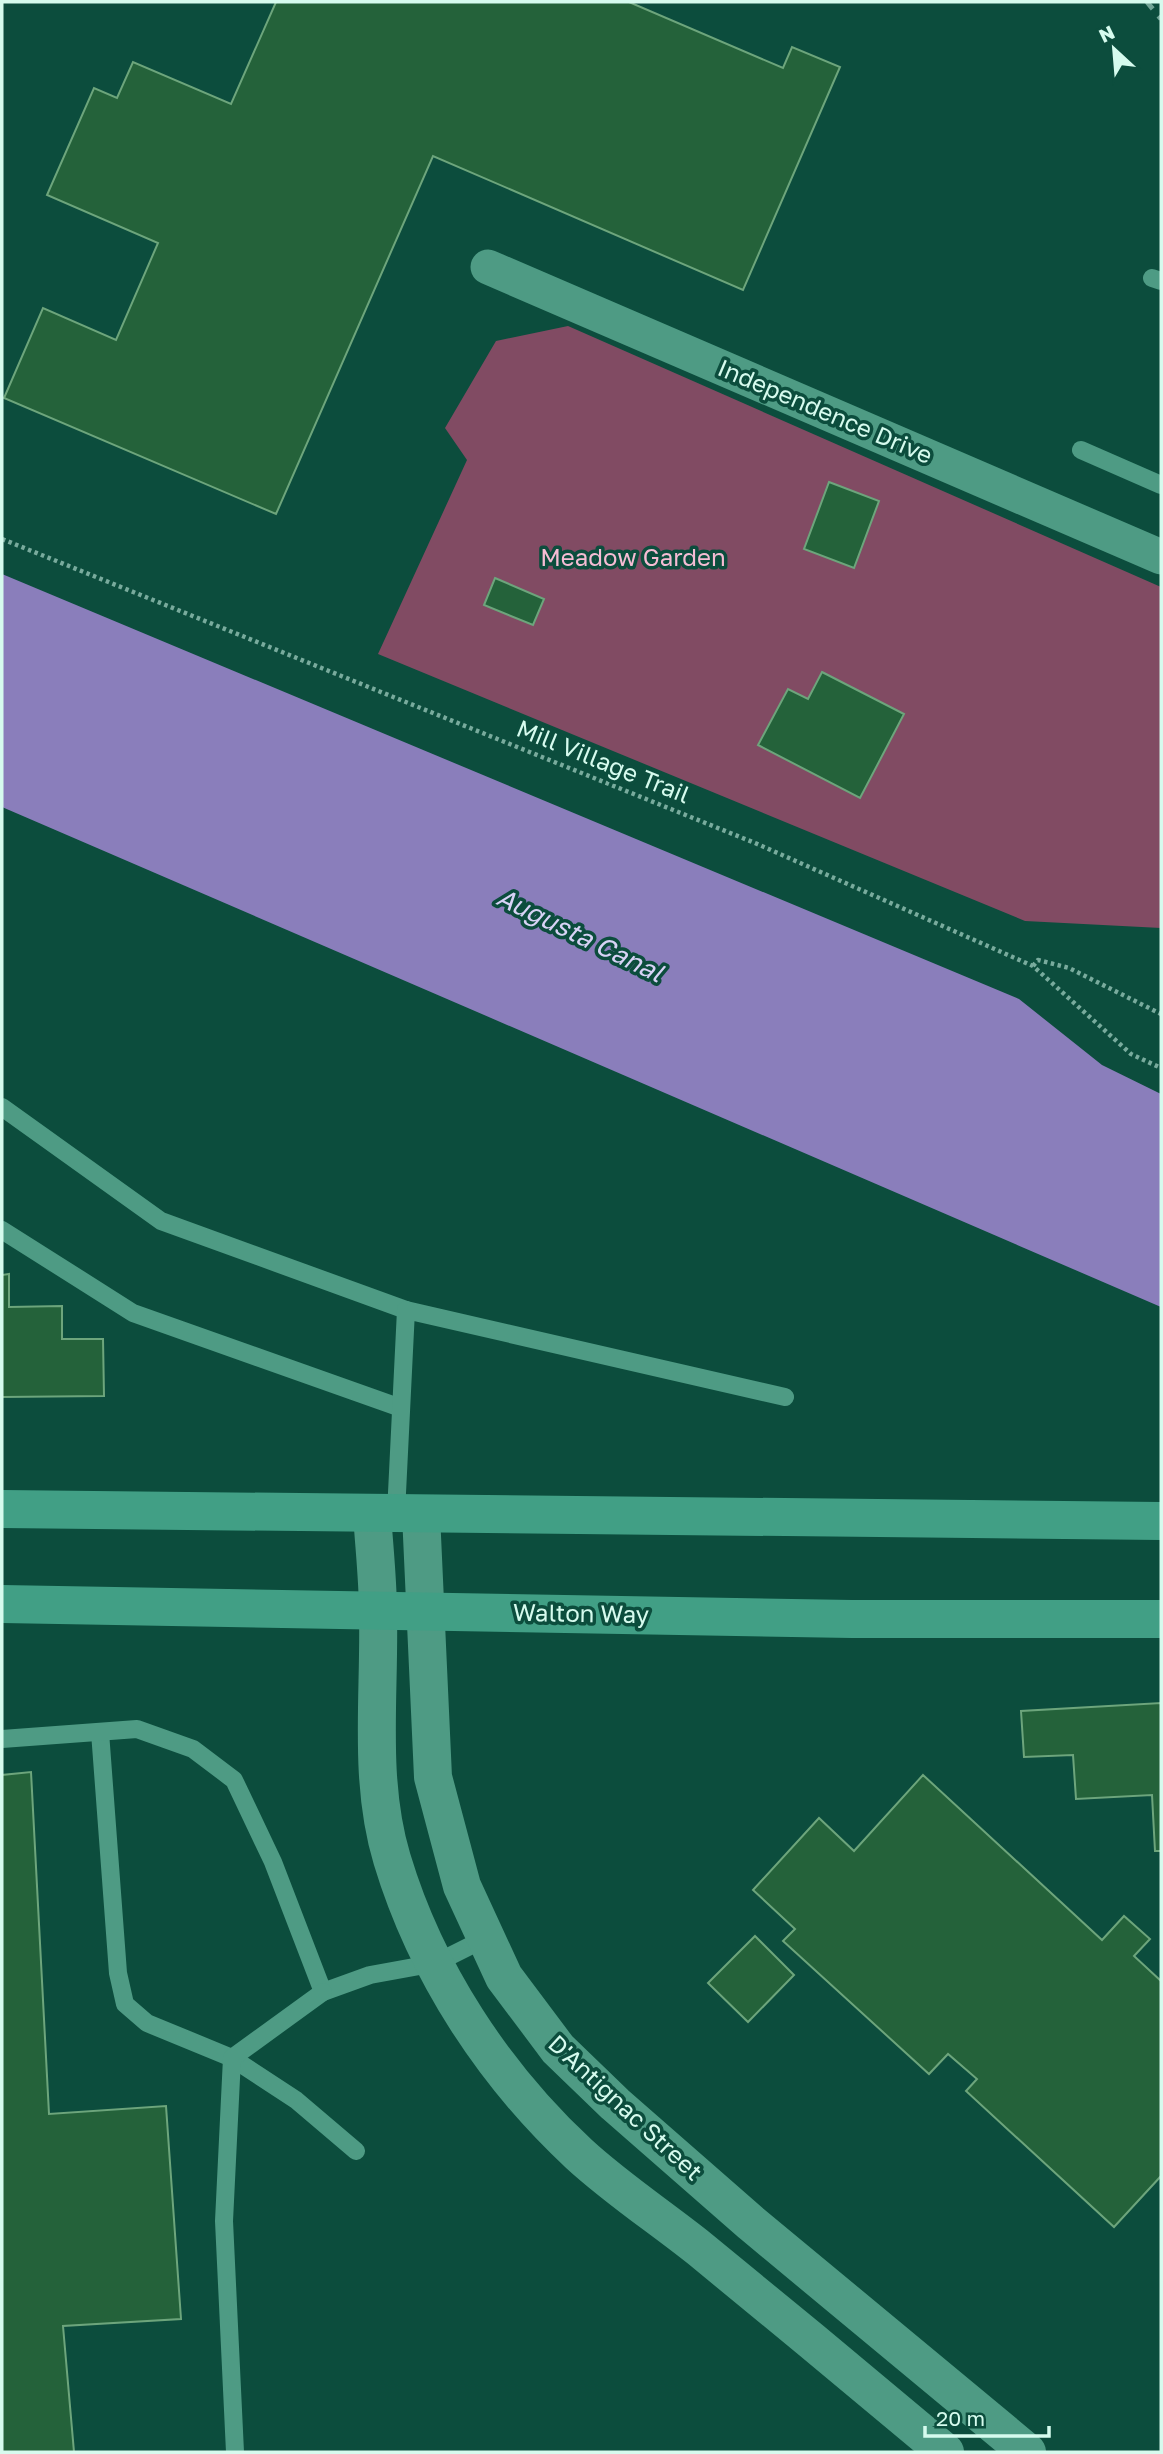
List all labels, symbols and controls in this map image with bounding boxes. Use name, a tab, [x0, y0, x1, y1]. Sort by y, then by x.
north arrow	[1079, 14, 1149, 84]
text: N	[1095, 20, 1118, 47]
street label: Independence Drive	[714, 352, 937, 469]
park label: Meadow Garden	[540, 542, 726, 571]
street label: Mill Village Trail	[513, 713, 694, 809]
water label: Augusta Canal	[492, 881, 670, 989]
street label: Walton Way	[513, 1597, 649, 1628]
street label: D'Antignac Street	[543, 2028, 709, 2186]
scale bar	[925, 2394, 1049, 2438]
text: 20 m	[936, 2405, 985, 2431]

